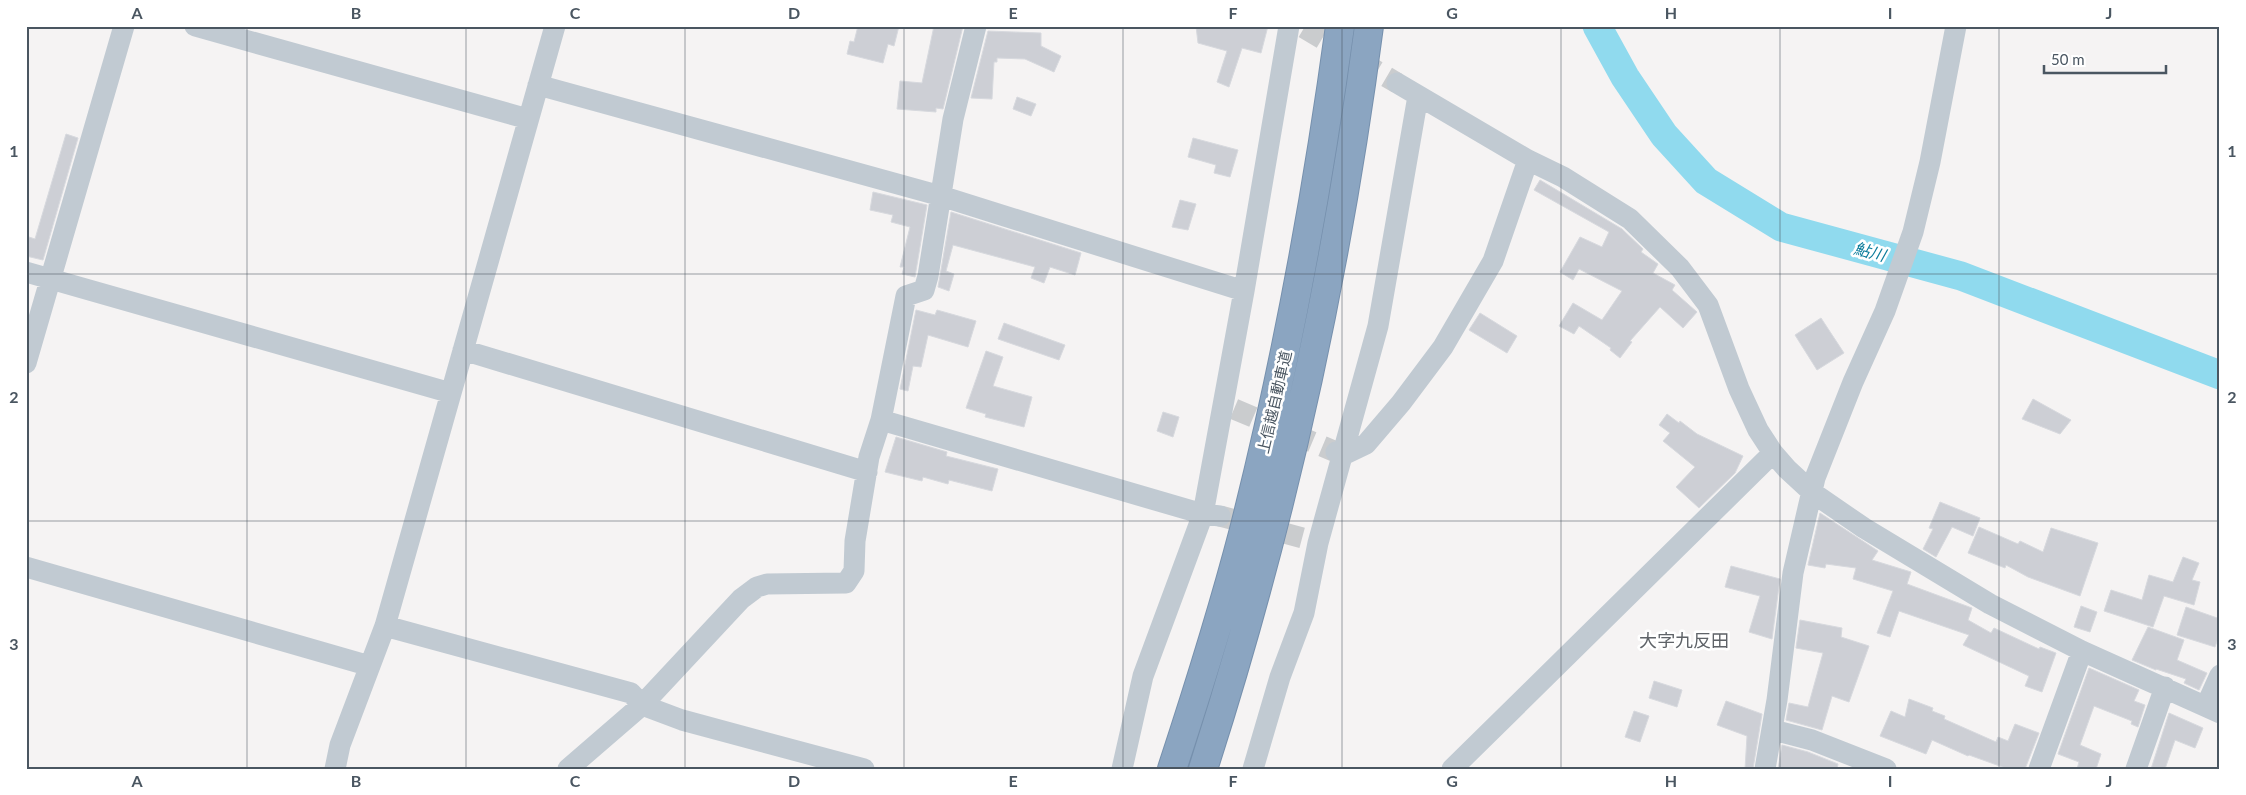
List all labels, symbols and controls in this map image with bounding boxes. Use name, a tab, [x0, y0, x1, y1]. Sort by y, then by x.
text: A	[130, 3, 143, 22]
text: B	[351, 3, 361, 22]
text: C	[570, 3, 581, 22]
text: D	[788, 3, 800, 22]
text: E	[1008, 3, 1018, 22]
text: F	[1228, 3, 1238, 22]
text: G	[1446, 3, 1458, 22]
text: H	[1665, 3, 1677, 22]
text: I	[1888, 3, 1892, 22]
text: J	[2106, 3, 2112, 22]
scale bar	[2044, 42, 2166, 74]
text: 50 m	[2051, 50, 2085, 68]
text: 1	[9, 141, 19, 160]
text: 1	[2227, 141, 2237, 160]
water label: 鮎川	[1852, 238, 1890, 265]
street label: 上信越自動車道	[1253, 349, 1295, 455]
text: 2	[9, 387, 19, 406]
text: 2	[2227, 387, 2237, 406]
district label: 大字九反田	[1639, 629, 1729, 651]
text: 3	[9, 634, 19, 653]
text: 3	[2227, 634, 2237, 653]
text: A	[130, 771, 143, 790]
text: B	[351, 771, 361, 790]
text: C	[570, 771, 581, 790]
text: D	[788, 771, 800, 790]
text: E	[1008, 771, 1018, 790]
text: F	[1228, 771, 1238, 790]
text: G	[1446, 771, 1458, 790]
text: H	[1665, 771, 1677, 790]
text: I	[1888, 771, 1892, 790]
text: J	[2106, 771, 2112, 790]

